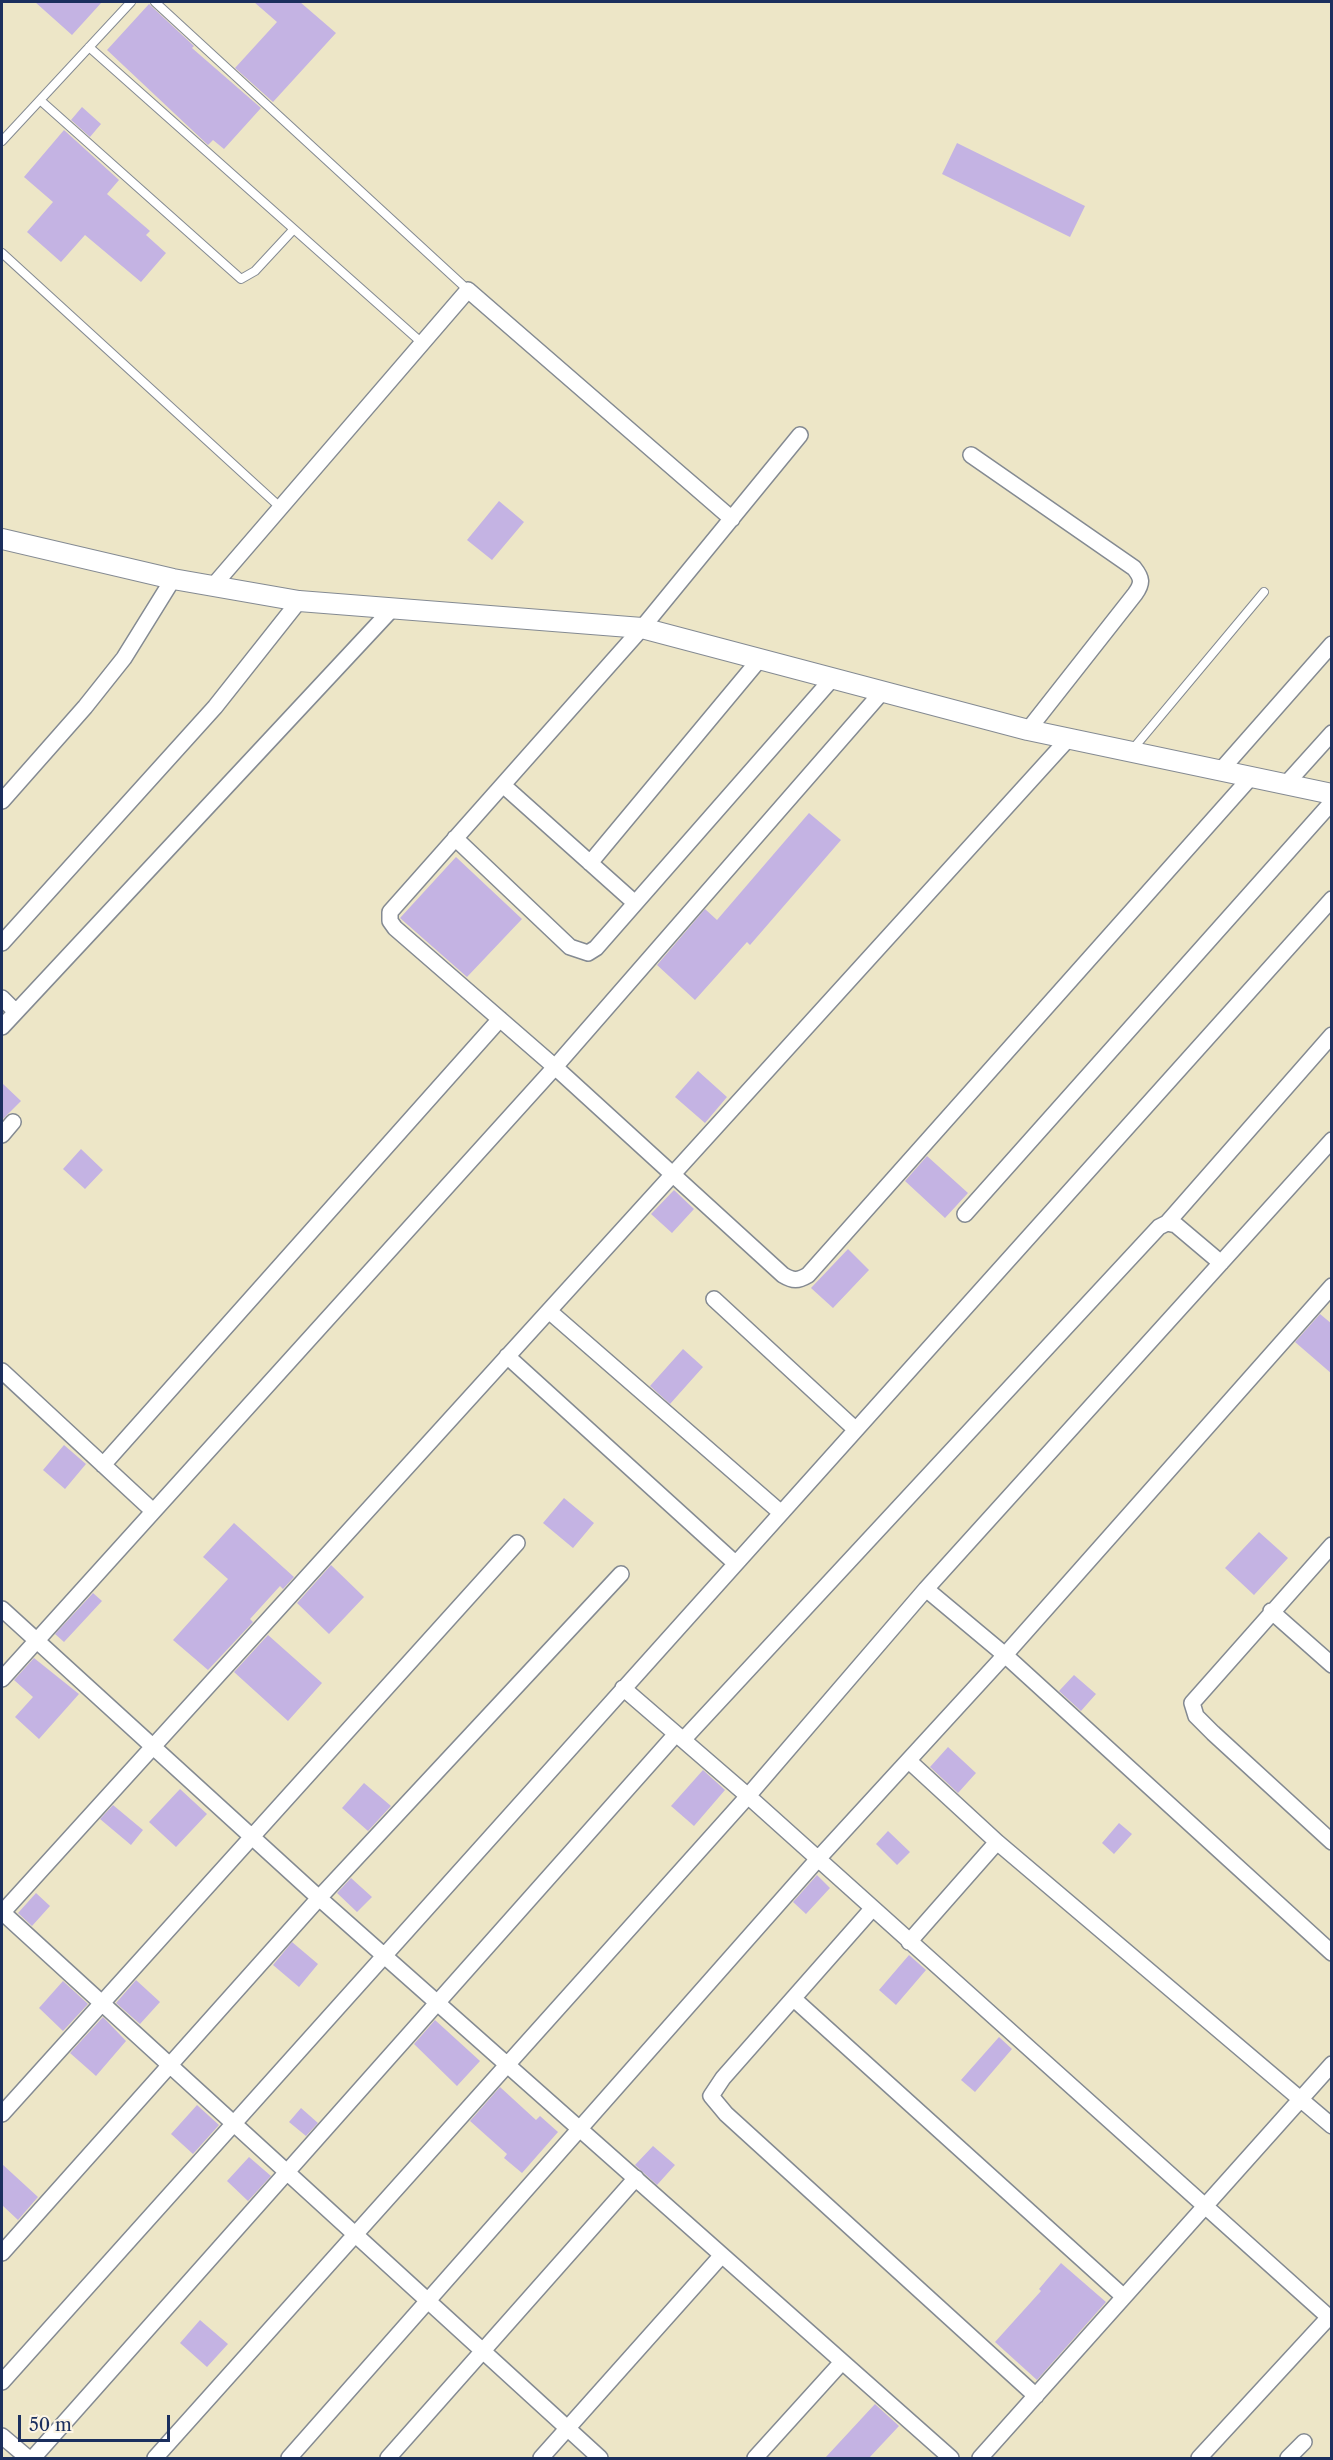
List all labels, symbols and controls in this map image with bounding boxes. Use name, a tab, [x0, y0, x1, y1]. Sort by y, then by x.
scale bar	[21, 2403, 172, 2441]
text: 50 m	[29, 2414, 72, 2436]

